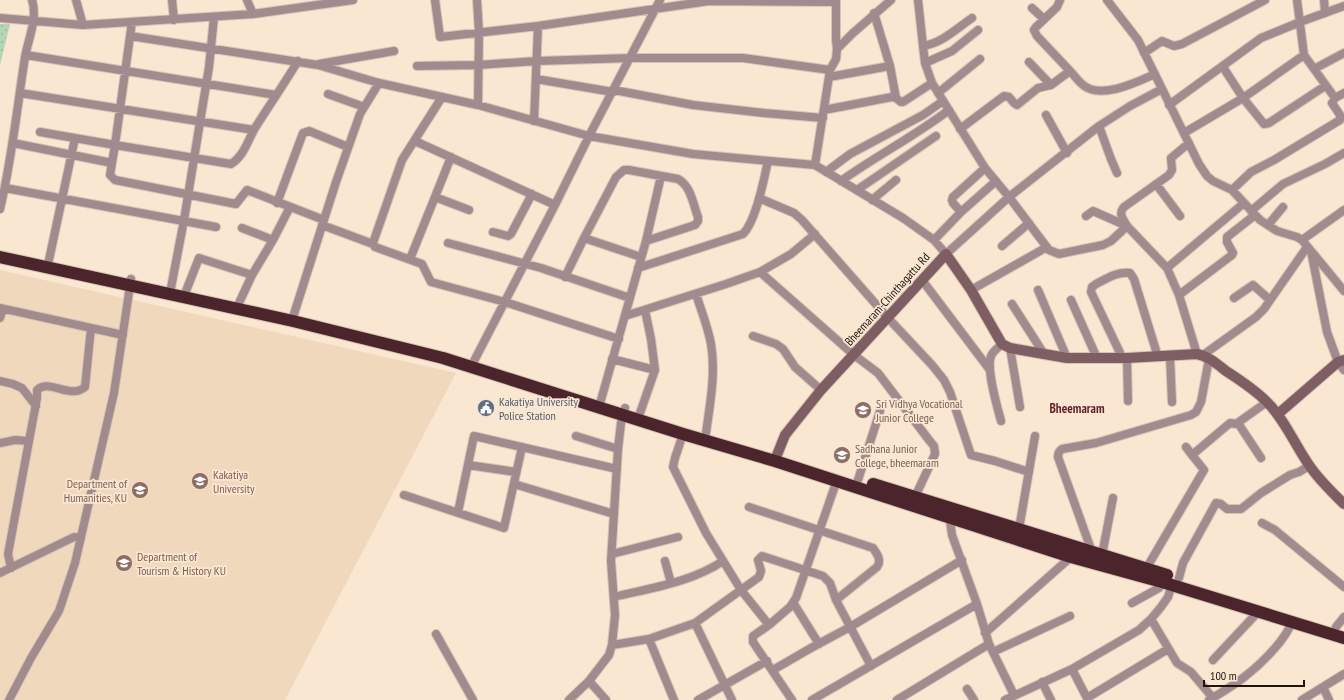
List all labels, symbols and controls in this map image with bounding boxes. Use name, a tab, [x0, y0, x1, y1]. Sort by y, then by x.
street label: Bheemaram-Chinthagattu Rd	[841, 249, 933, 349]
place label: Kakatiya University Police Station	[499, 394, 579, 423]
place label: Sri Vidhya Vocational Junior College	[875, 396, 963, 425]
public building icon: Kakatiya University Police Station	[476, 398, 496, 418]
school or university icon: Sri Vidhya Vocational Junior College	[853, 400, 873, 420]
district label: Bheemaram	[1049, 400, 1105, 417]
place label: Sadhana Junior College, bheemaram	[855, 441, 939, 470]
school or university icon: Sadhana Junior College, bheemaram	[832, 445, 852, 465]
place label: Kakatiya University	[213, 467, 255, 496]
school or university icon: Kakatiya University	[190, 471, 210, 491]
place label: Department of Humanities, KU	[64, 476, 128, 505]
school or university icon: Department of Humanities, KU	[130, 480, 150, 500]
place label: Department of Tourism & History KU	[137, 549, 226, 578]
school or university icon: Department of Tourism & History KU	[114, 553, 134, 573]
scale bar	[1204, 662, 1304, 688]
text: 100 m	[1210, 668, 1237, 683]

